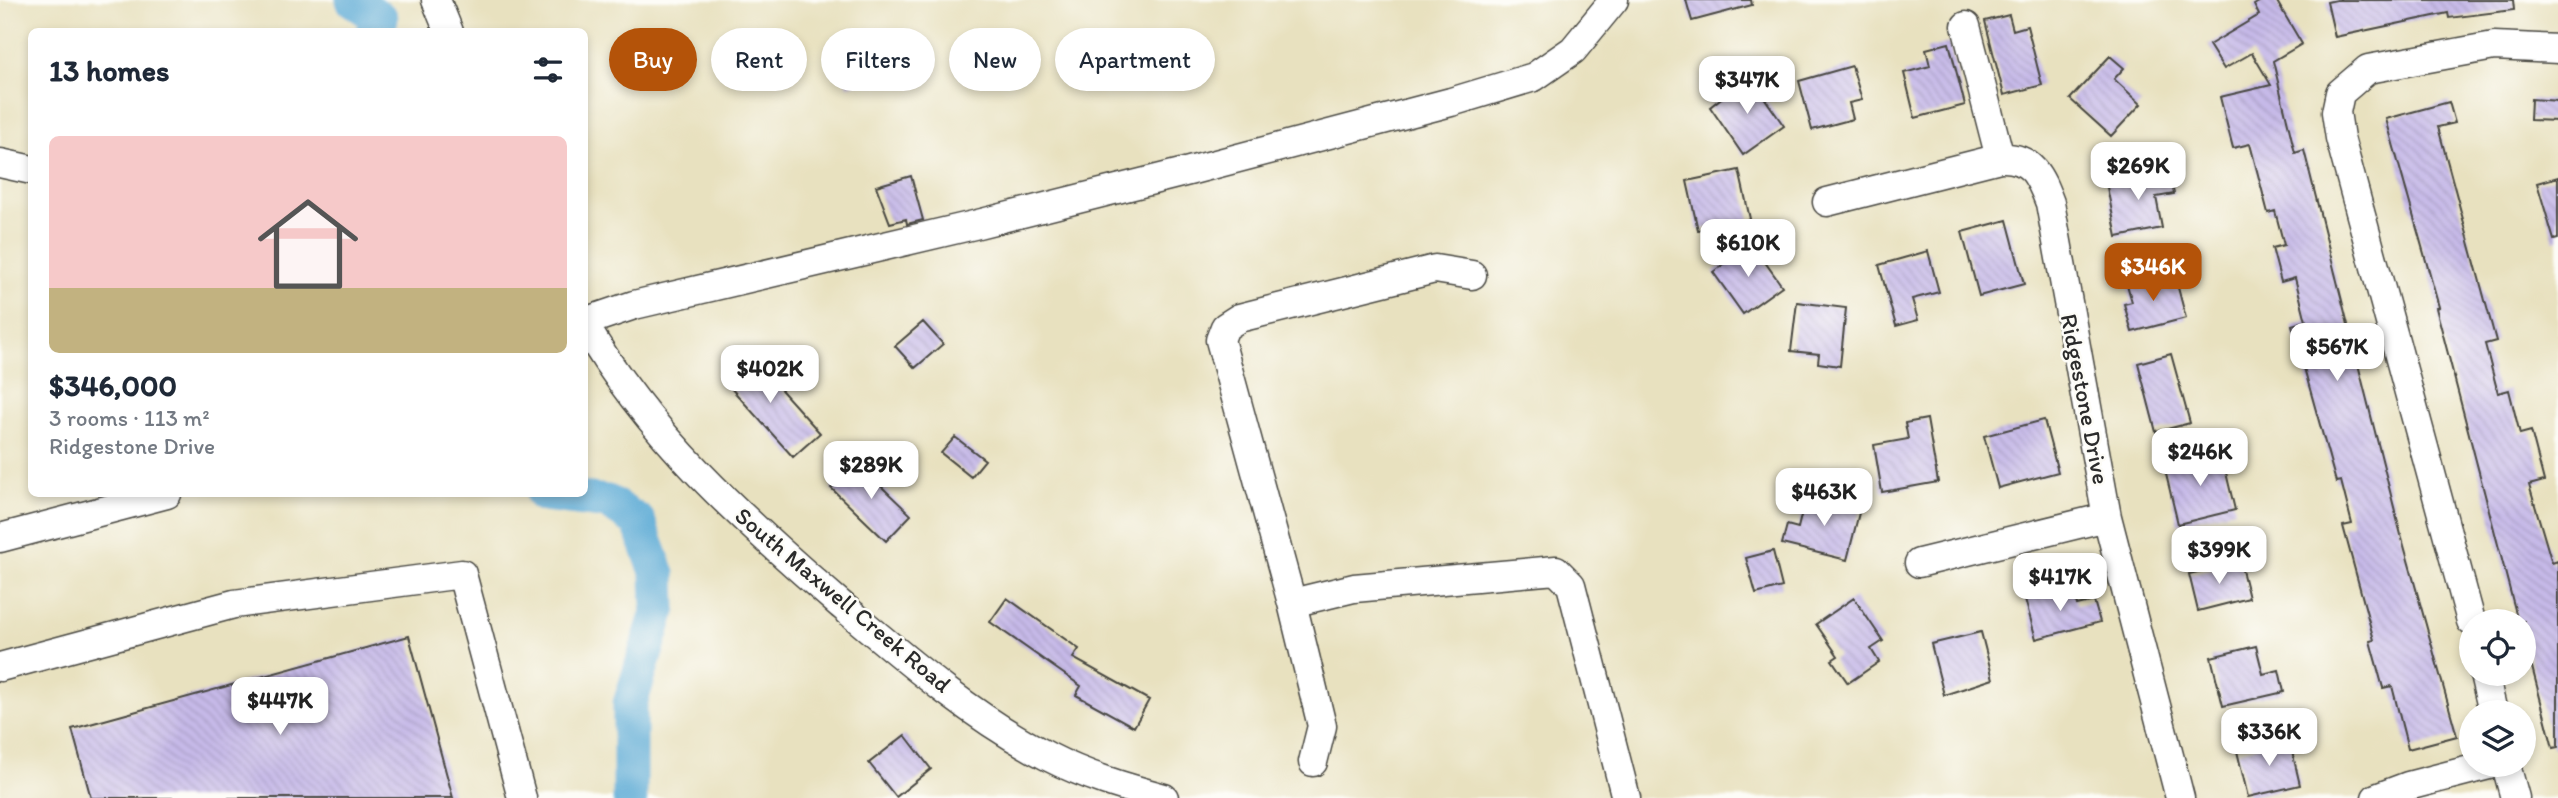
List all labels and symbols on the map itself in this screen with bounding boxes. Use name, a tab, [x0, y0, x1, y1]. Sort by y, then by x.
pin: $347K	[1698, 57, 1796, 116]
pin: $269K	[2089, 142, 2187, 202]
pin: $610K	[1699, 219, 1797, 279]
pin: $346K	[2104, 244, 2202, 303]
street label: Ridgestone Drive	[2055, 311, 2116, 487]
pin: $567K	[2288, 324, 2386, 383]
pin: $402K	[721, 346, 819, 405]
pin: $246K	[2151, 428, 2249, 488]
pin: $289K	[822, 442, 920, 501]
pin: $463K	[1775, 468, 1873, 528]
street label: South Maxwell Creek Road	[729, 501, 957, 699]
pin: $399K	[2170, 526, 2268, 586]
pin: $417K	[2011, 554, 2109, 613]
pin: $447K	[231, 678, 329, 737]
pin: $336K	[2220, 708, 2318, 768]

